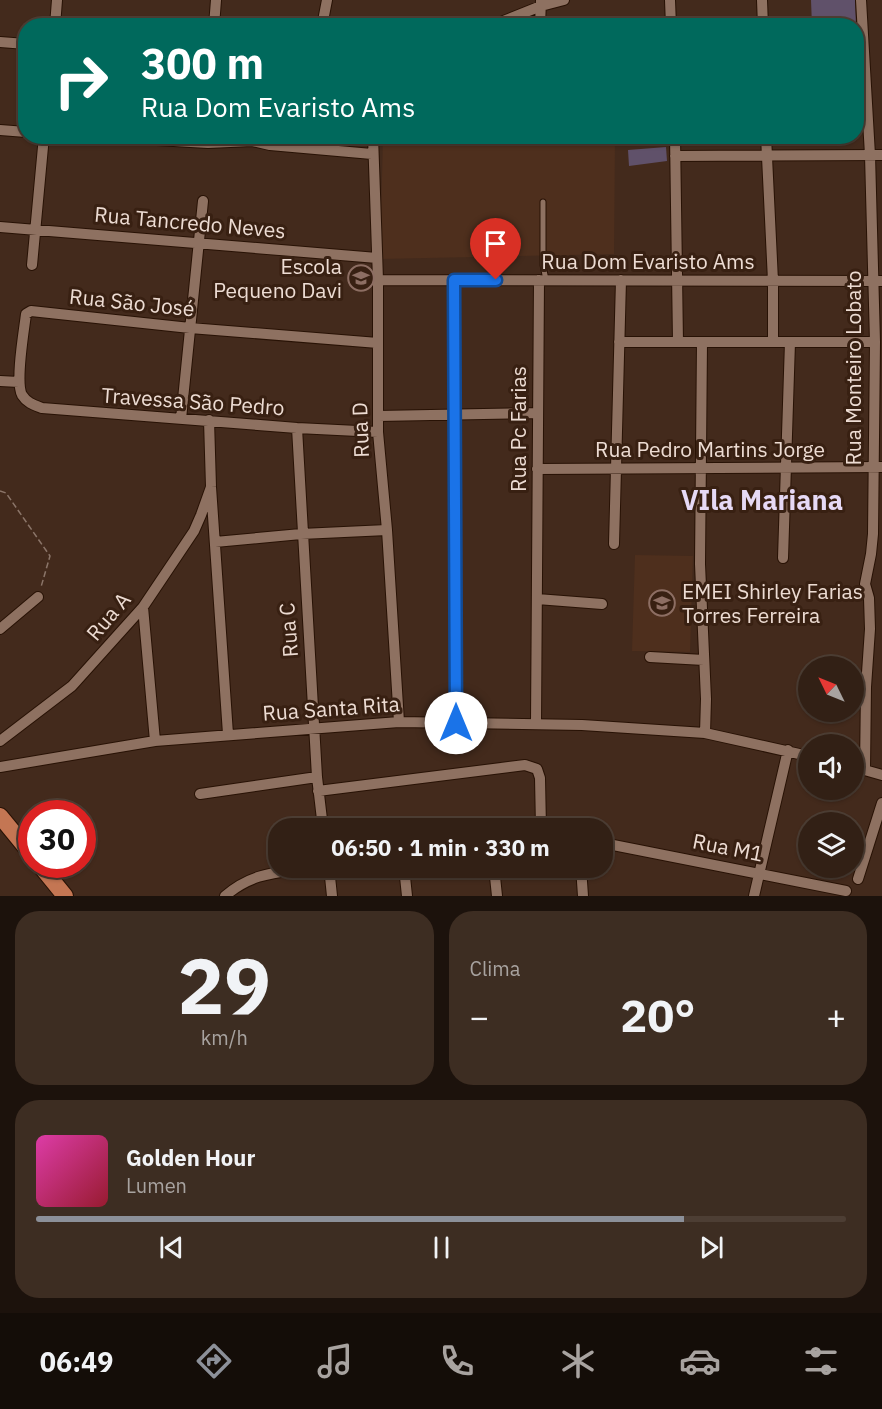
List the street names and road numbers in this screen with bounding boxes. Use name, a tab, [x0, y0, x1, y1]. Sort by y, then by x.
street label: Rua Tancredo Neves	[93, 200, 287, 244]
street label: Rua Dom Evaristo Ams	[541, 247, 755, 275]
street label: Rua Monteiro Lobato	[839, 270, 867, 466]
street label: Rua São José	[68, 281, 196, 323]
street label: Rua Pc Farias	[504, 366, 532, 492]
street label: Travessa São Pedro	[101, 381, 285, 421]
street label: Rua D	[345, 402, 375, 458]
street label: Rua Pedro Martins Jorge	[595, 435, 825, 463]
street label: Rua A	[80, 586, 136, 646]
street label: Rua C	[272, 602, 304, 658]
street label: Rua Santa Rita	[261, 689, 401, 727]
street label: Rua M1	[690, 826, 766, 868]

